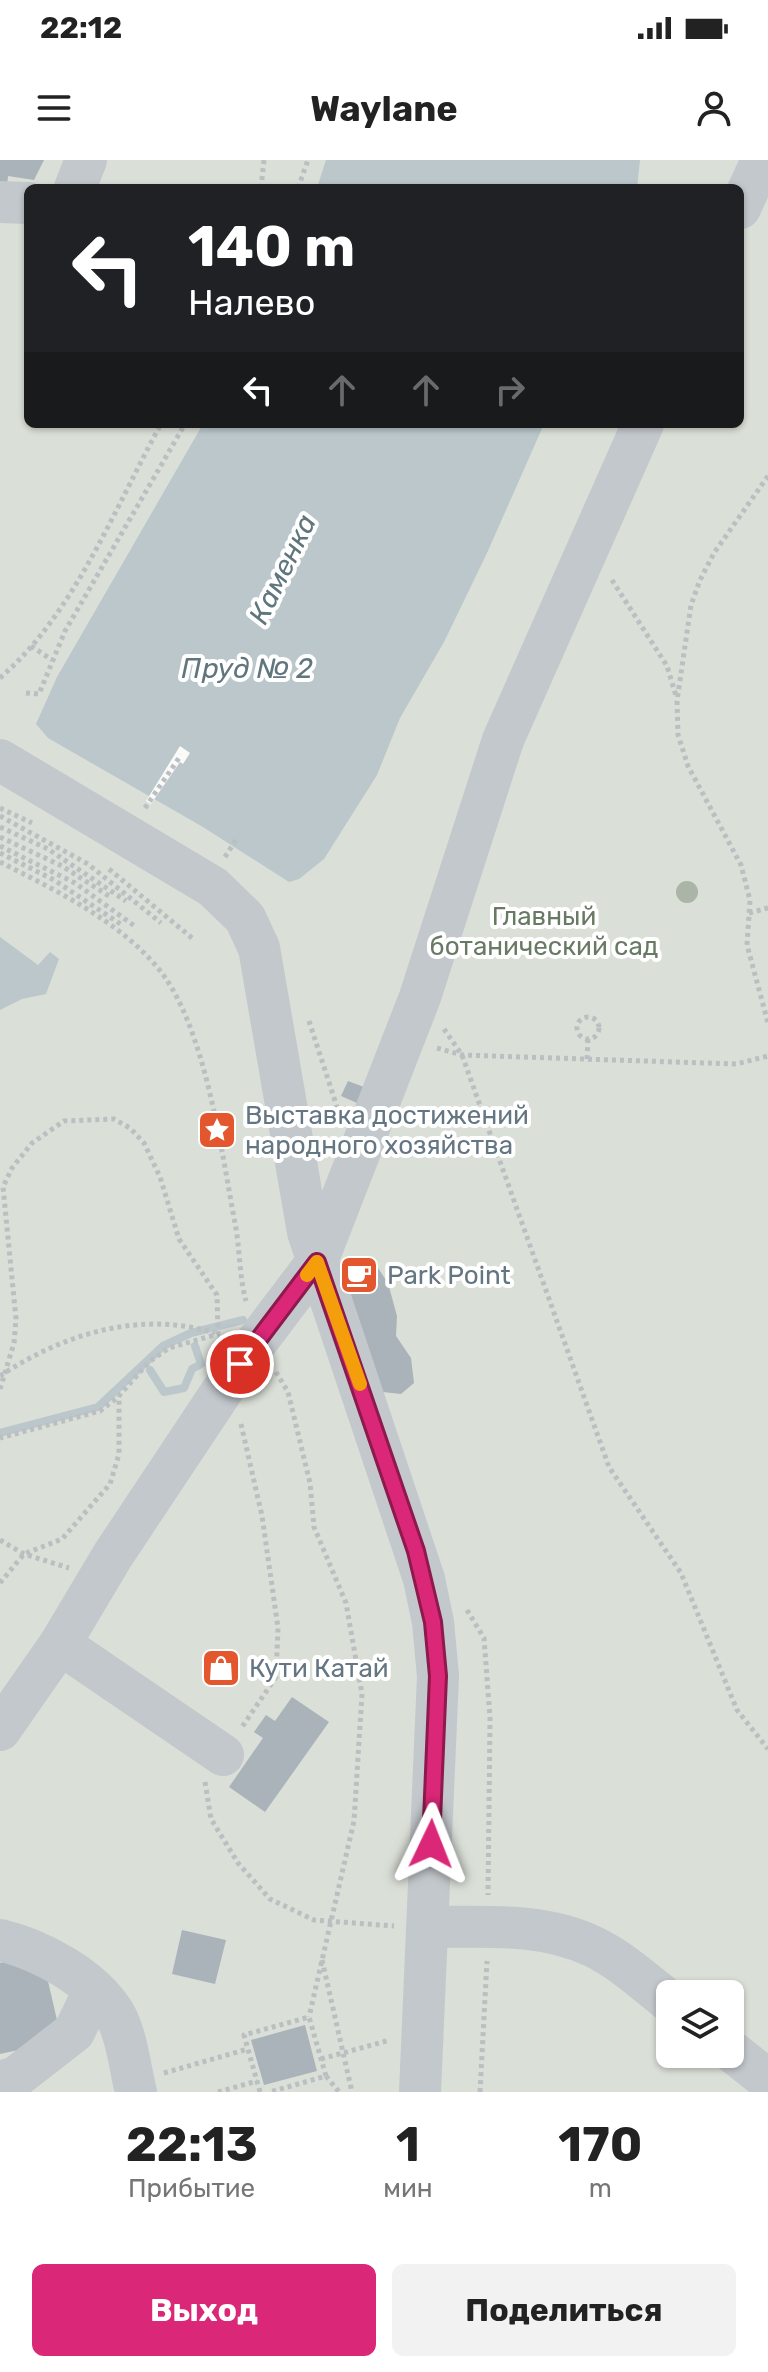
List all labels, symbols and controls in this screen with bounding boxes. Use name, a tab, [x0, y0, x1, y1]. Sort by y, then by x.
text: 22:12	[40, 10, 122, 46]
icon: menu	[32, 86, 76, 130]
icon: person	[692, 86, 736, 130]
text: Waylane	[310, 87, 458, 130]
text: 140 m	[188, 214, 355, 280]
icon: left	[56, 216, 160, 320]
text: Налево	[188, 281, 315, 324]
icon: left	[236, 368, 280, 412]
icon: ahead	[320, 368, 364, 412]
icon: ahead	[404, 368, 448, 412]
icon: right	[488, 368, 532, 412]
water label: Каменка	[242, 509, 323, 629]
water label: Пруд № 2	[182, 652, 313, 685]
park label: Главный ботанический сад	[430, 901, 658, 962]
place label: Выставка достижений народного хозяйства	[245, 1100, 529, 1161]
place icon: Выставка достижений народного хозяйства	[196, 1109, 238, 1151]
cafe icon: Park Point	[338, 1254, 380, 1296]
place label: Park Point	[387, 1260, 511, 1291]
pin	[206, 1330, 274, 1398]
icon: arrive	[218, 1342, 262, 1386]
shop icon: Кути Катай	[200, 1647, 242, 1689]
place label: Кути Катай	[249, 1653, 389, 1684]
position arrow	[389, 1802, 473, 1886]
map controls	[656, 1980, 744, 2068]
button: layers	[656, 1980, 744, 2068]
text: 22:13	[126, 2116, 258, 2173]
text: 1	[396, 2116, 420, 2173]
text: 170	[558, 2116, 642, 2173]
text: Прибытие	[128, 2173, 255, 2204]
text: мин	[383, 2173, 433, 2204]
text: m	[589, 2173, 612, 2204]
button: Выход	[32, 2264, 376, 2356]
button: Поделиться	[392, 2264, 736, 2356]

